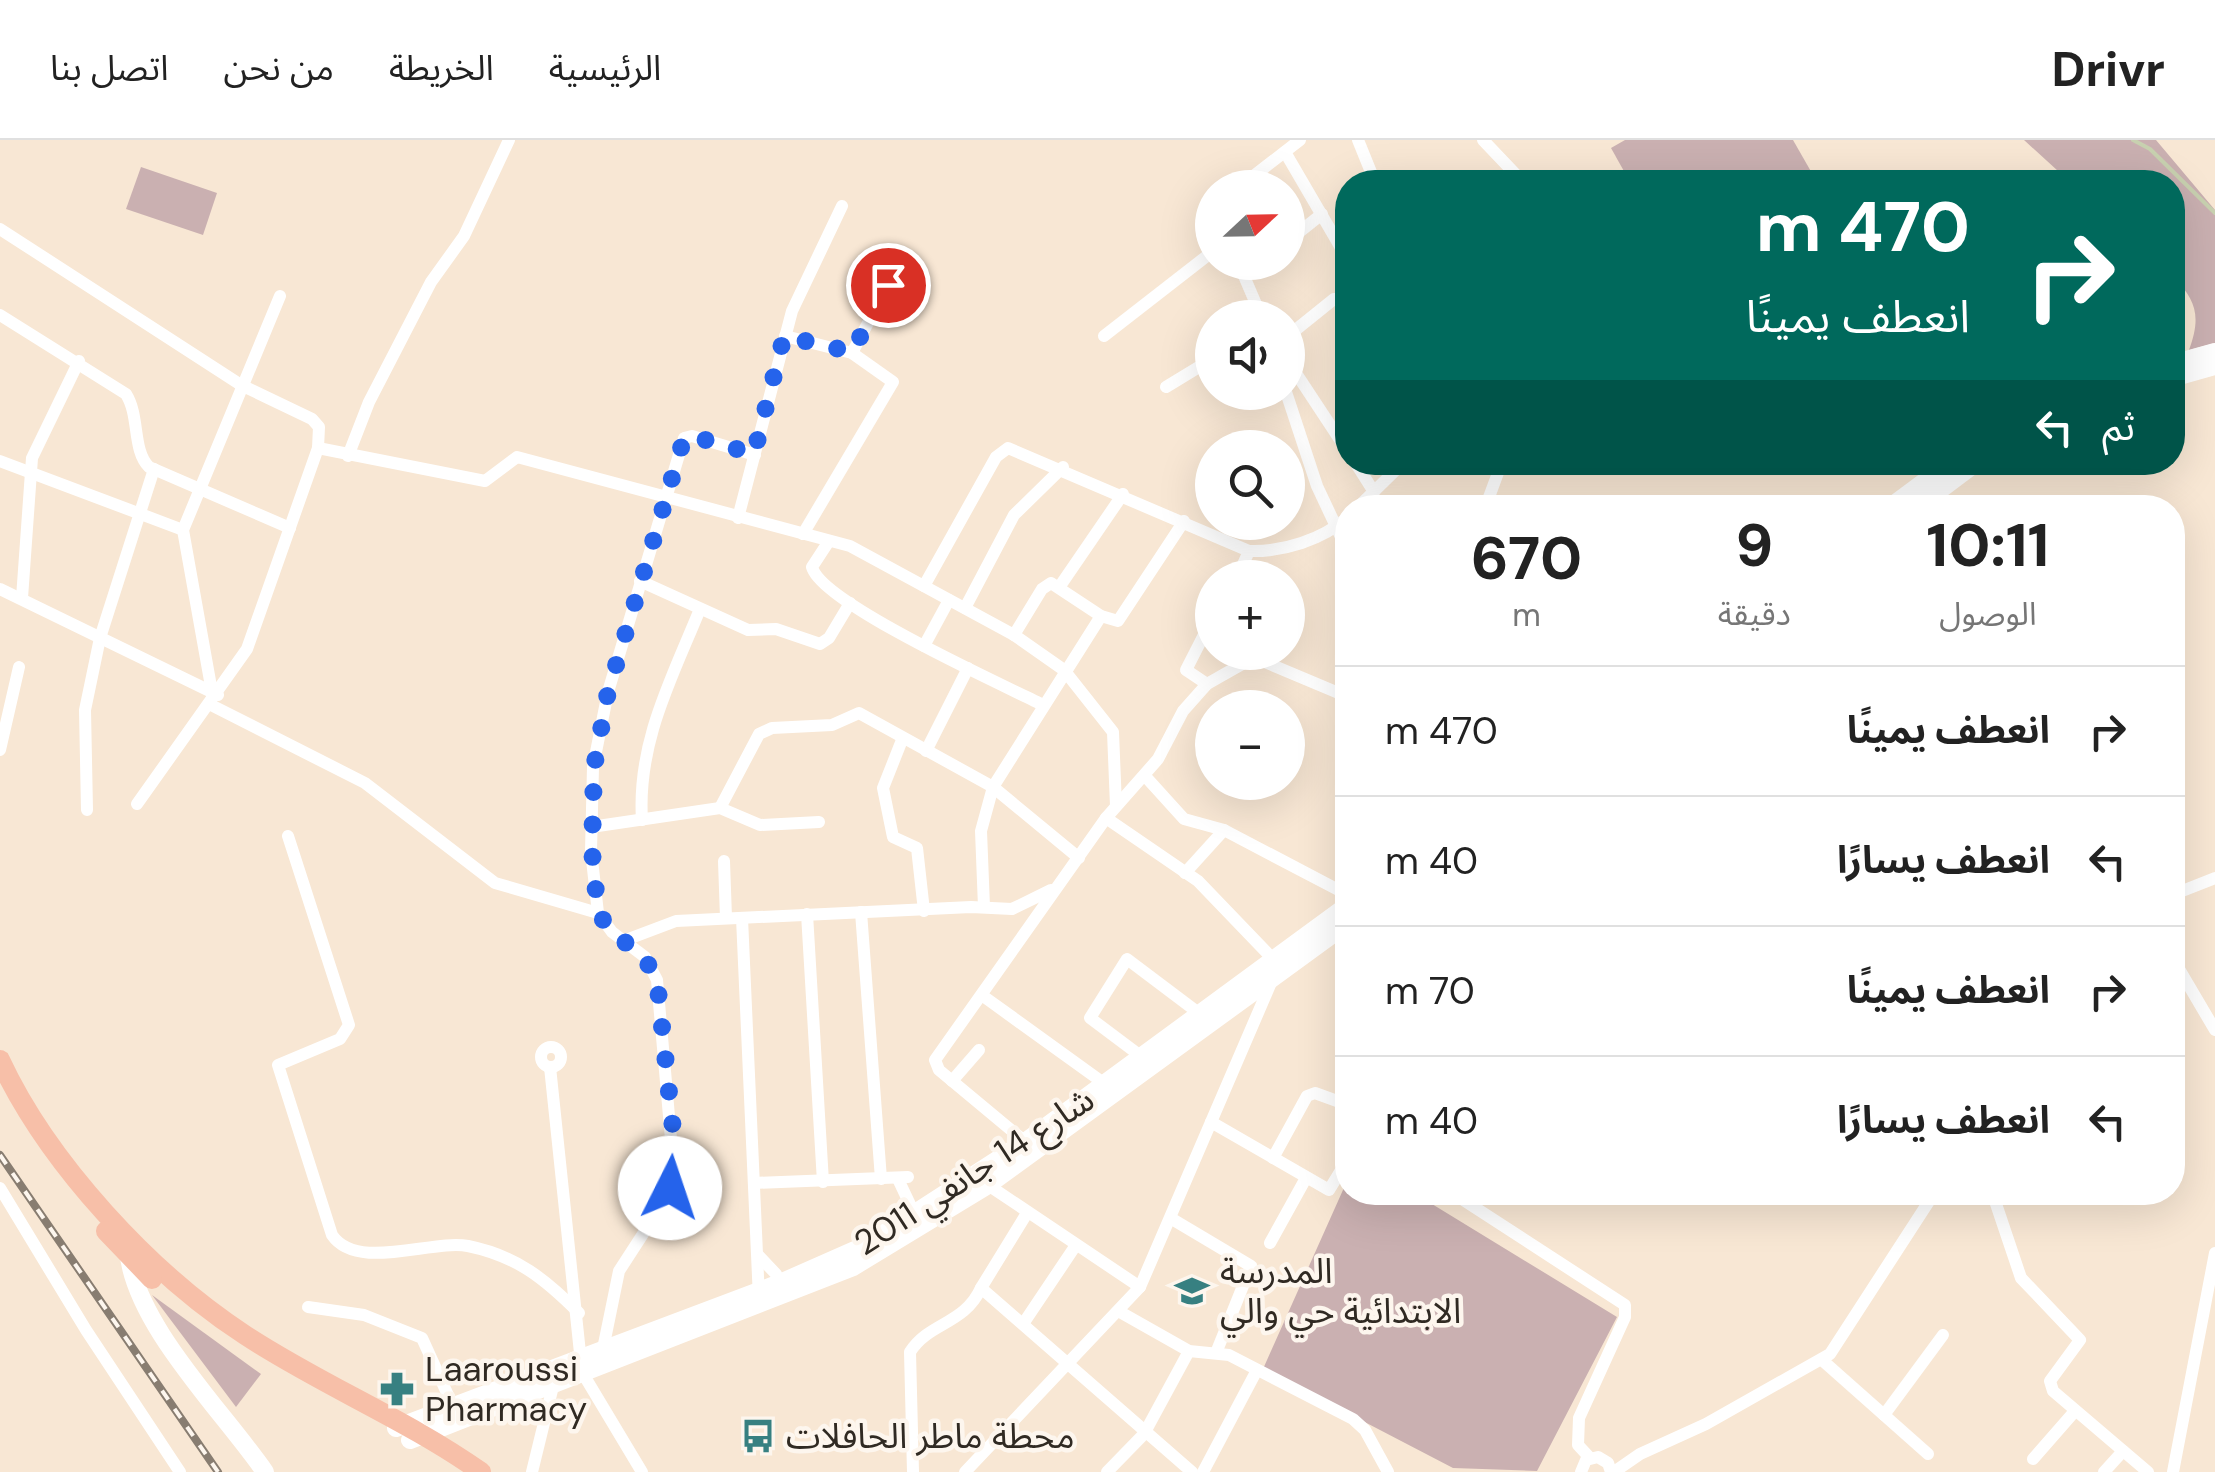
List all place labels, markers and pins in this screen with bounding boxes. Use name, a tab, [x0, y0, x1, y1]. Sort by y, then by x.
pin	[846, 243, 931, 328]
place label: المدرسة الابتدائية حي والي	[1220, 1248, 1461, 1338]
school or university icon: المدرسة الابتدائية حي والي	[1173, 1272, 1211, 1310]
place label: Laaroussi Pharmacy	[425, 1346, 587, 1432]
pharmacy icon: Laaroussi Pharmacy	[378, 1370, 416, 1408]
place label: محطة ماطر الحافلات	[786, 1413, 1075, 1459]
bus stop icon: محطة ماطر الحافلات	[739, 1417, 777, 1455]

